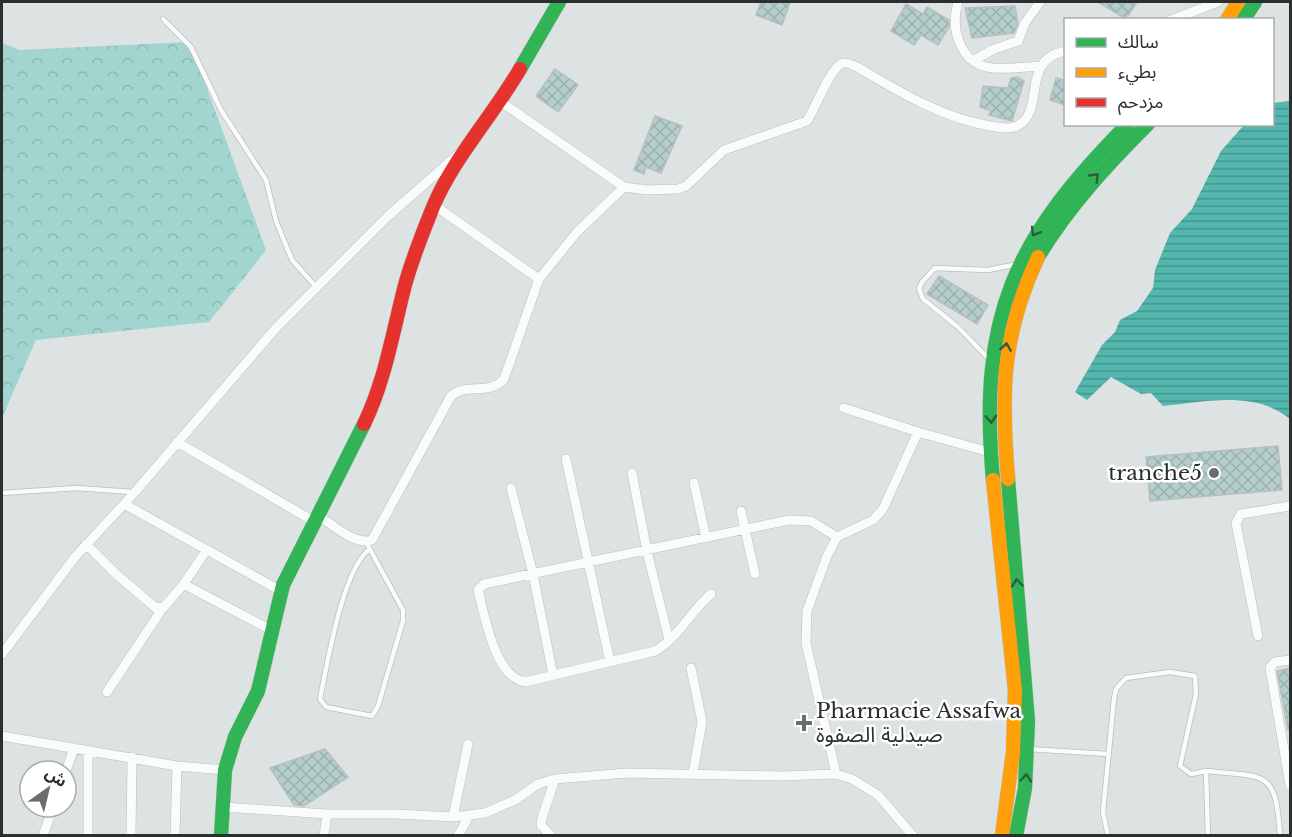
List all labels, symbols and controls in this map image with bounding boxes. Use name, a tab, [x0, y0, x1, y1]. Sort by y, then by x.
legend	[1064, 18, 1274, 126]
text: سالك	[1118, 31, 1159, 53]
text: بطيء	[1118, 61, 1156, 85]
text: مزدحم	[1118, 91, 1163, 115]
one-way arrow	[1088, 174, 1099, 184]
one-way arrow	[1031, 226, 1043, 236]
one-way arrow	[1000, 343, 1012, 352]
one-way arrow	[984, 414, 997, 423]
place label: tranche5	[1108, 460, 1202, 486]
marker: tranche5	[1207, 466, 1221, 480]
one-way arrow	[1011, 579, 1024, 588]
place label: Pharmacie Assafwa صيدلية الصفوة	[816, 698, 1022, 748]
marker: Pharmacie Assafwa صيدلية الصفوة	[797, 716, 811, 730]
north arrow	[18, 759, 78, 819]
text: ش	[42, 762, 71, 791]
one-way arrow	[1019, 773, 1032, 782]

